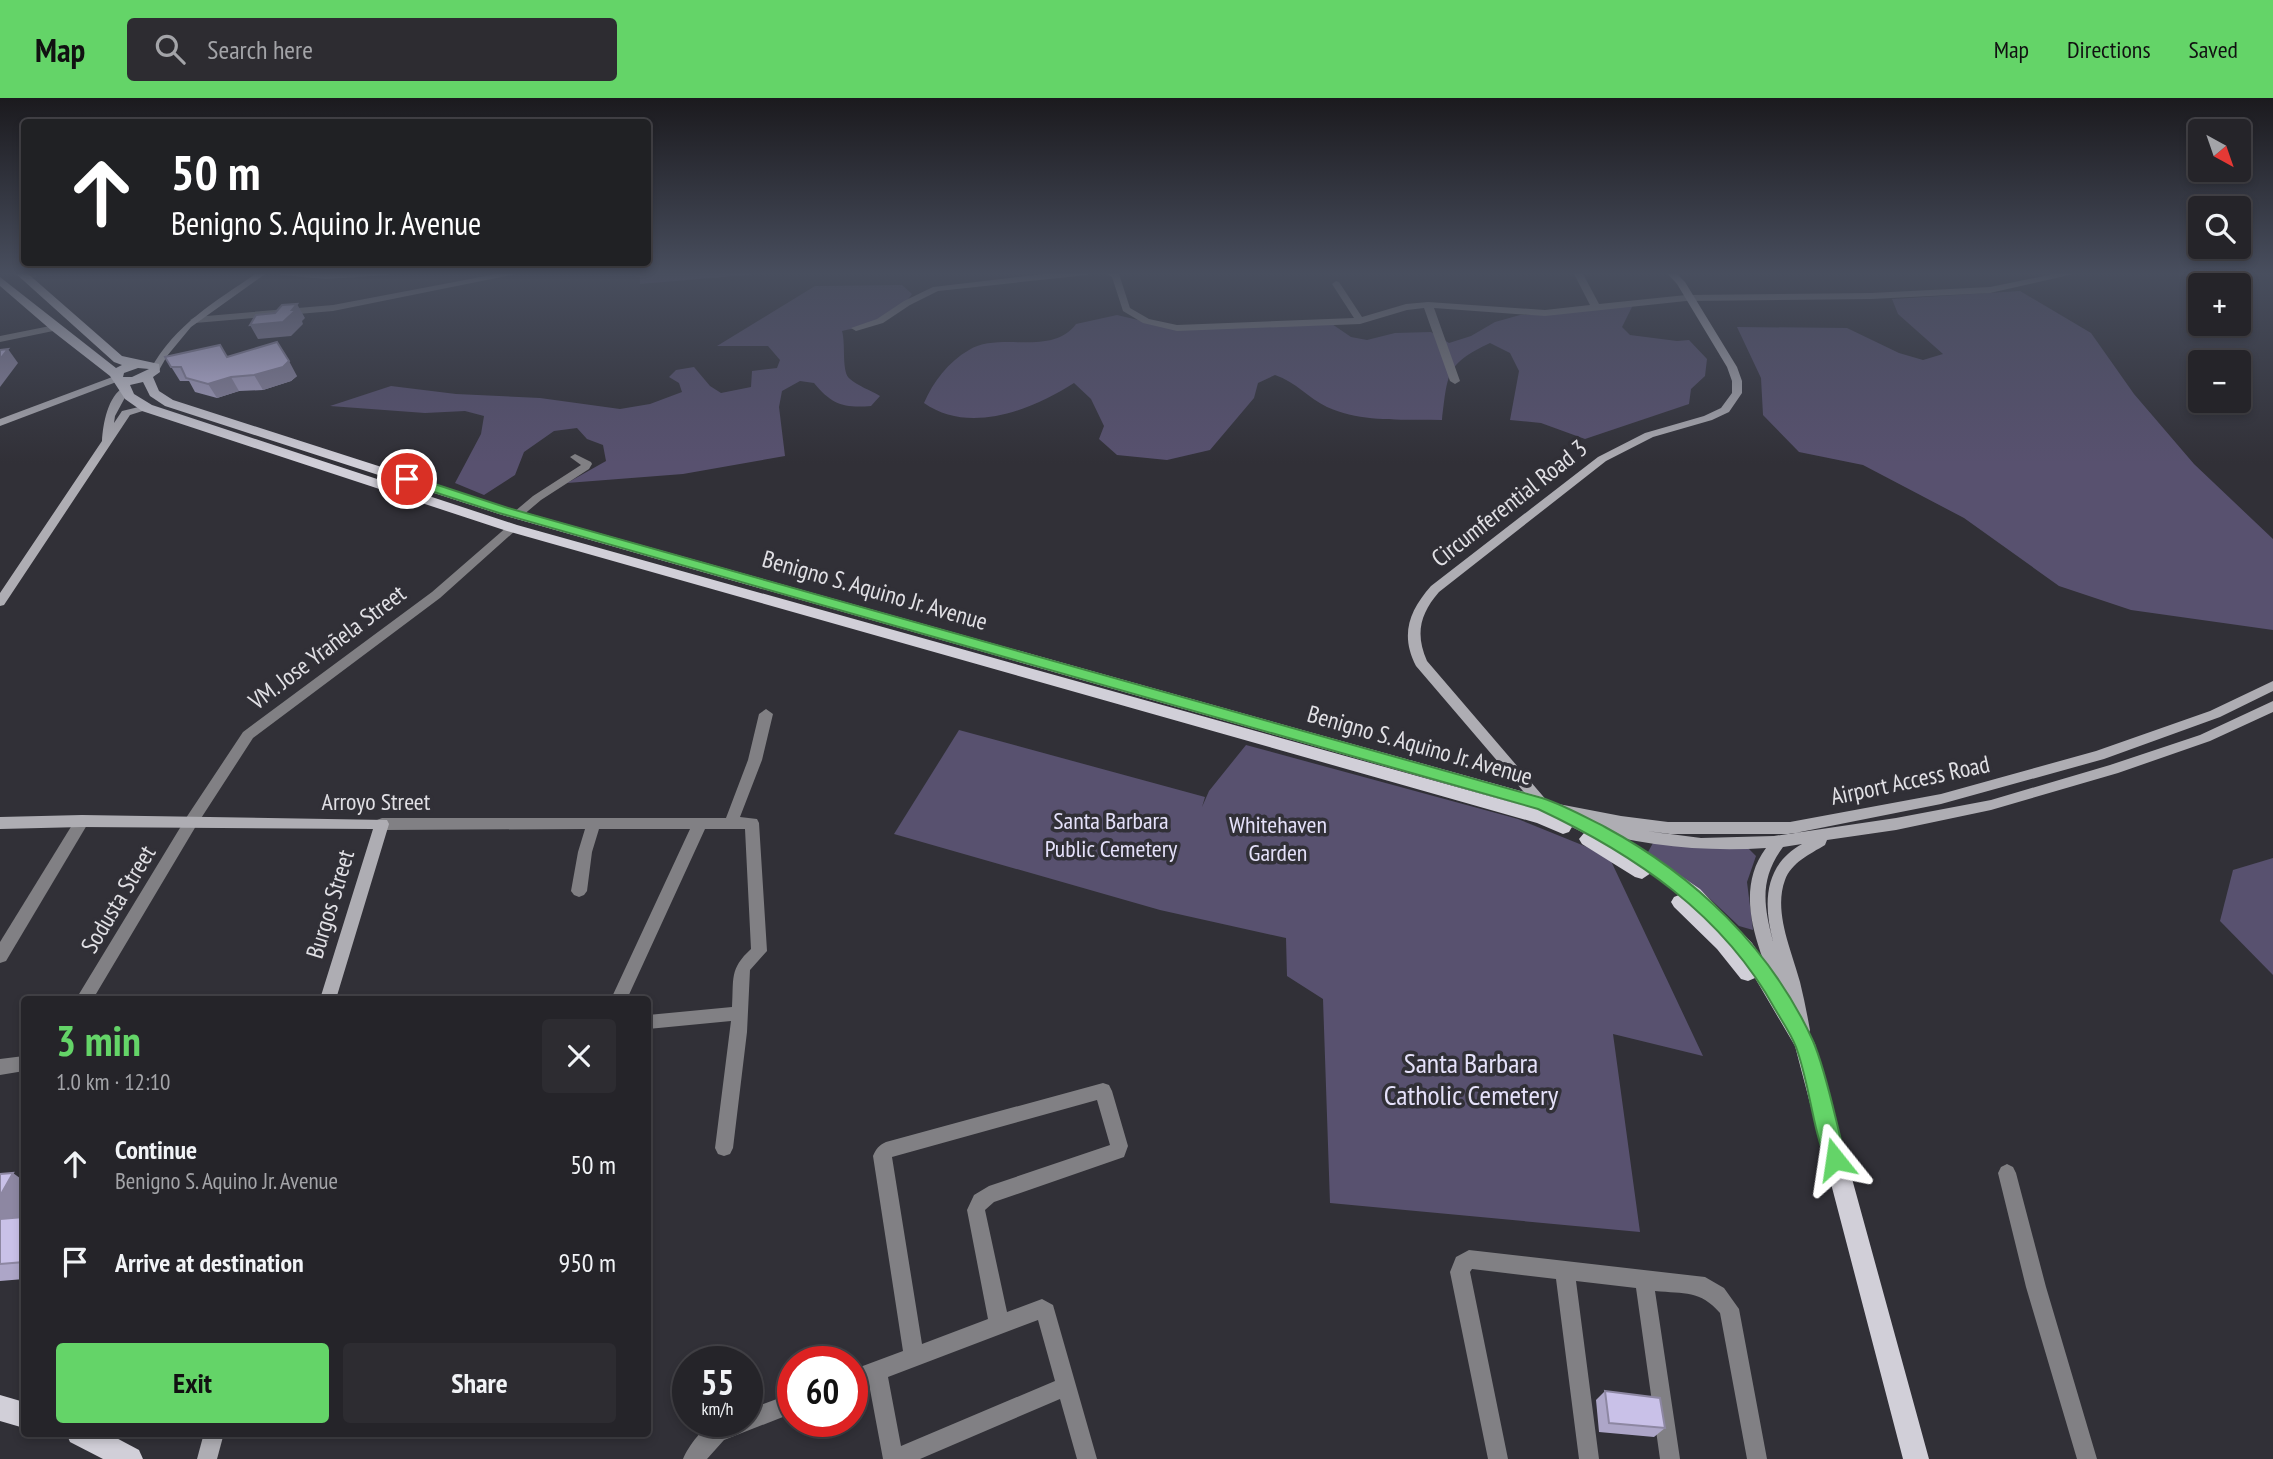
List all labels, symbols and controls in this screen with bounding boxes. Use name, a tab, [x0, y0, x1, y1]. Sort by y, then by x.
search box	[127, 18, 617, 81]
text: Map	[35, 28, 85, 71]
icon: search	[151, 30, 189, 68]
text: Search here	[207, 33, 313, 66]
text: Map	[1994, 34, 2029, 65]
text: Directions	[2067, 34, 2151, 65]
text: Saved	[2189, 34, 2238, 65]
north arrow	[2188, 119, 2250, 182]
map controls	[2188, 119, 2251, 413]
text: 50 m	[171, 140, 260, 204]
icon: ahead	[56, 147, 147, 238]
button: search	[2188, 196, 2251, 259]
text: Benigno S. Aquino Jr. Avenue	[171, 202, 481, 244]
button: +	[2188, 273, 2251, 336]
button: −	[2188, 350, 2251, 413]
street label: Circumferential Road 3	[1425, 433, 1593, 573]
pin	[377, 449, 437, 509]
icon: arrive	[388, 460, 426, 498]
street label: Benigno S. Aquino Jr. Avenue	[759, 543, 991, 637]
street label: VM. Jose Yrañela Street	[241, 578, 412, 717]
street label: Benigno S. Aquino Jr. Avenue	[1304, 698, 1536, 792]
street label: Airport Access Road	[1828, 748, 1992, 812]
street label: Arroyo Street	[322, 786, 431, 817]
park label: Santa Barbara Public Cemetery	[1045, 805, 1177, 864]
park label: Whitehaven Garden	[1229, 809, 1327, 868]
street label: Sodusta Street	[74, 839, 163, 959]
street label: Burgos Street	[299, 846, 361, 962]
text: 3 min	[56, 1013, 141, 1068]
button: close	[542, 1019, 616, 1093]
park label: Santa Barbara Catholic Cemetery	[1384, 1044, 1559, 1113]
text: 1.0 km · 12:10	[56, 1067, 170, 1096]
position arrow	[1798, 1122, 1872, 1196]
text: Continue	[115, 1133, 197, 1166]
icon: ahead	[56, 1145, 94, 1183]
text: 50 m	[570, 1148, 616, 1181]
text: Benigno S. Aquino Jr. Avenue	[115, 1166, 338, 1195]
icon: arrive	[56, 1243, 94, 1281]
text: Arrive at destination	[115, 1246, 304, 1279]
text: 950 m	[558, 1246, 616, 1279]
button: Exit	[56, 1343, 329, 1423]
button: Share	[343, 1343, 616, 1423]
speed limit sign: 60	[777, 1346, 868, 1437]
text: 55	[701, 1359, 734, 1405]
text: km/h	[702, 1397, 733, 1420]

